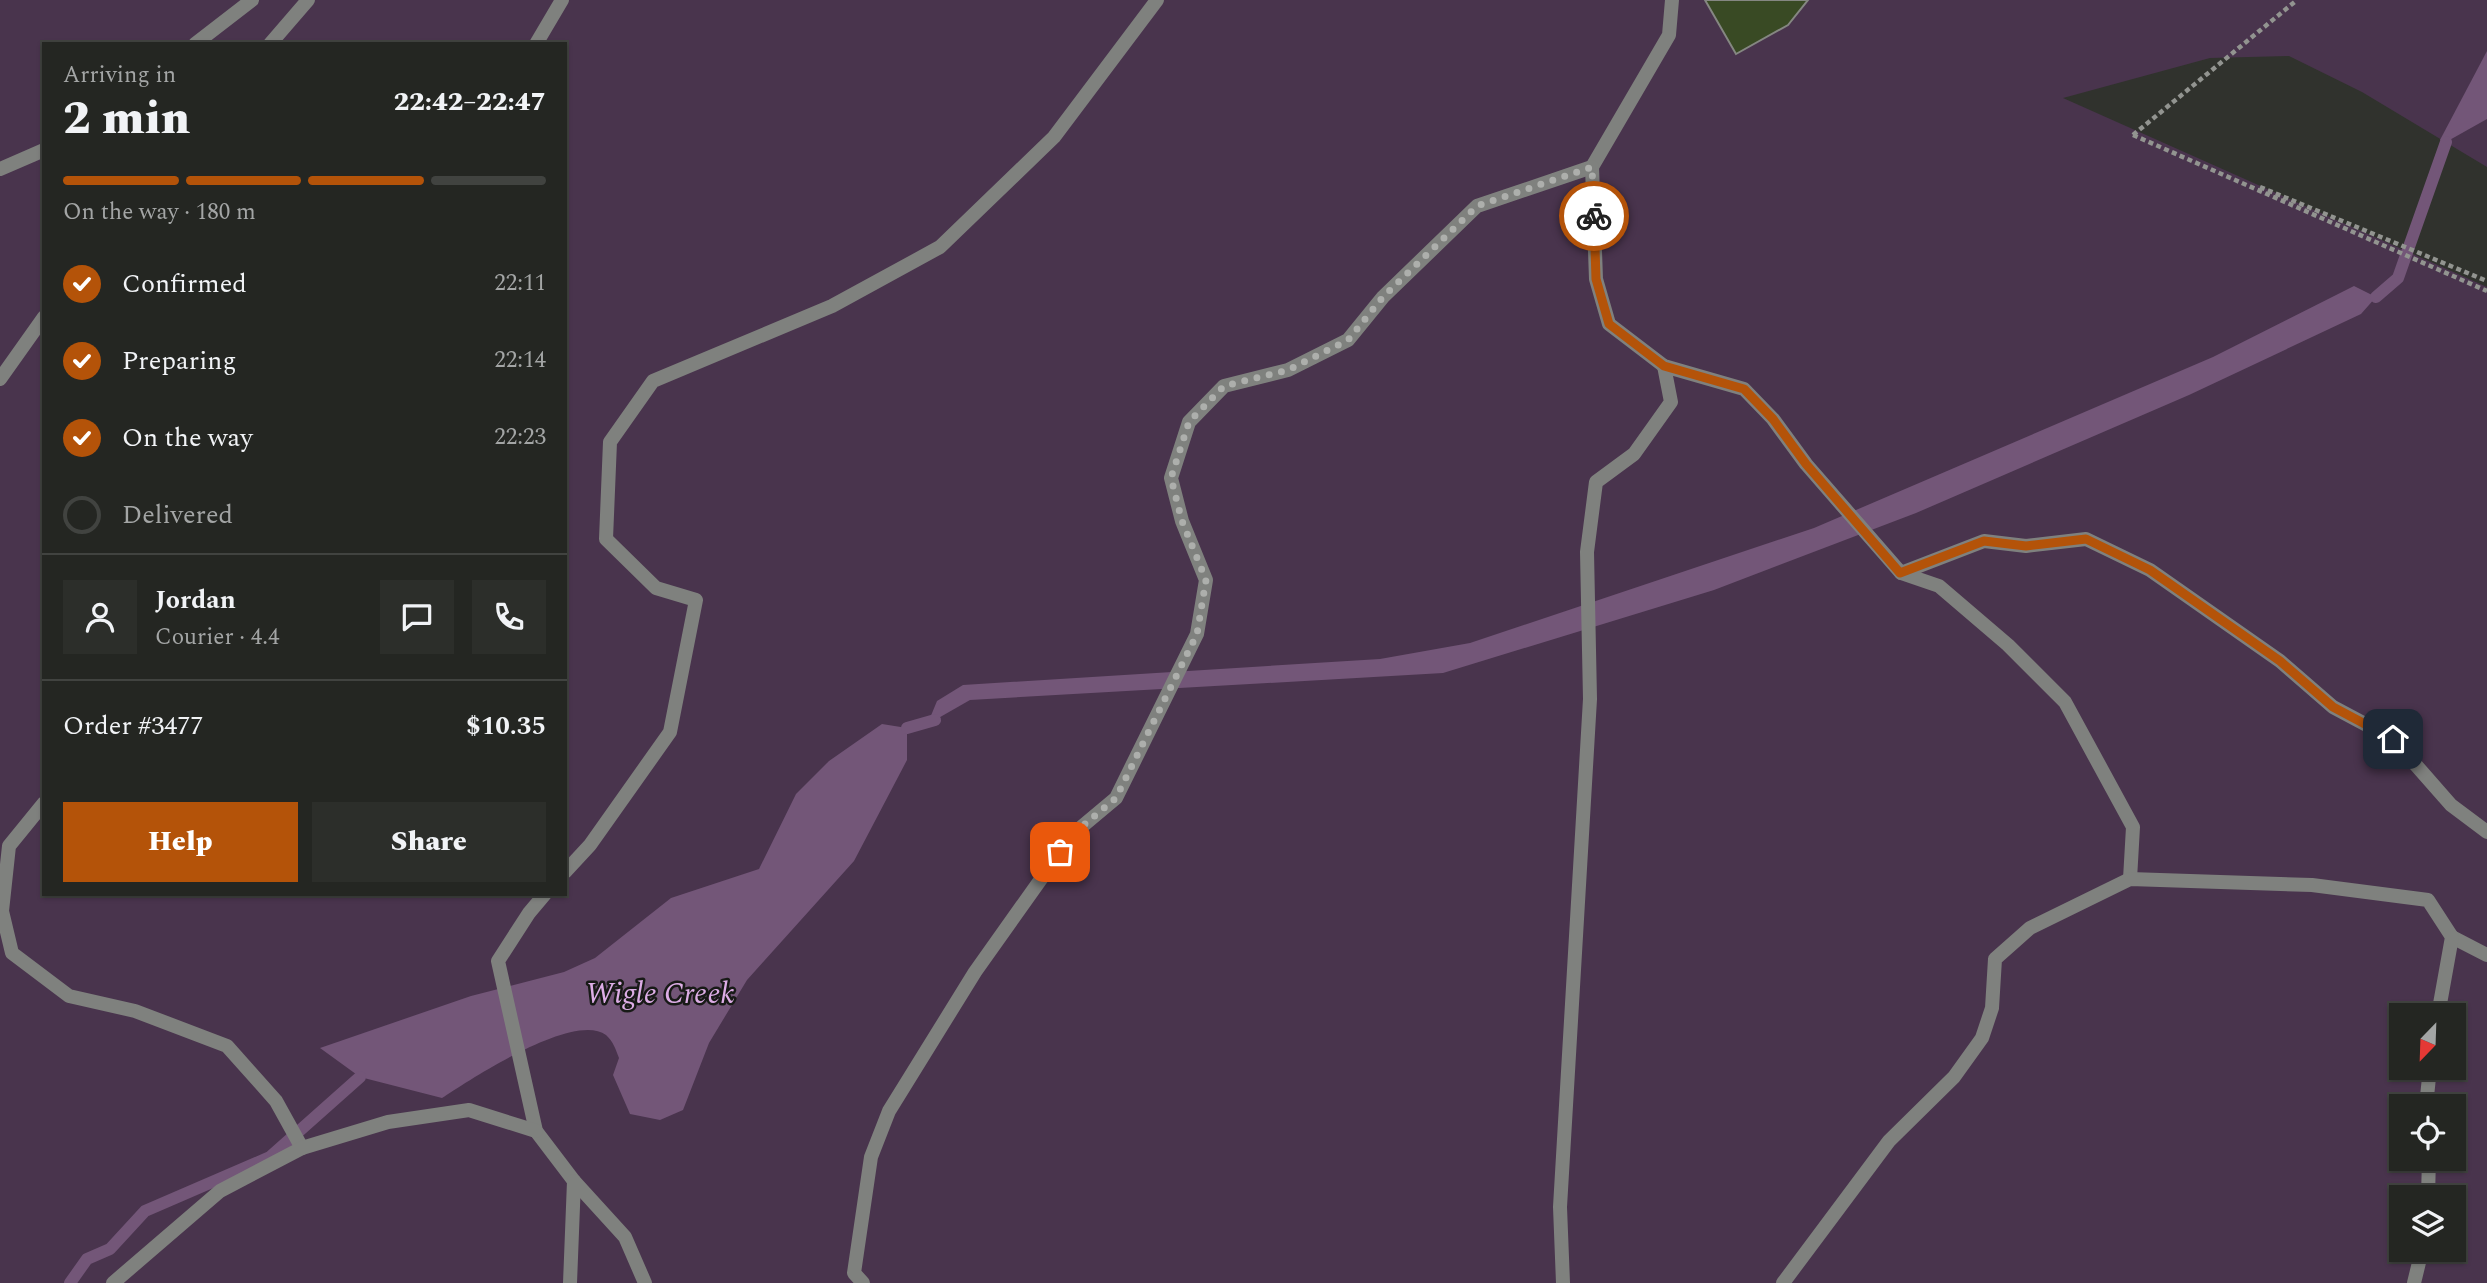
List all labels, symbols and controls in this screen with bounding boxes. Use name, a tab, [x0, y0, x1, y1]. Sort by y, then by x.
text: Arriving in	[63, 58, 176, 93]
text: 22:42–22:47	[394, 82, 546, 122]
text: 2 min	[63, 84, 190, 154]
courier	[1559, 181, 1629, 251]
text: On the way · 180 m	[63, 195, 256, 230]
icon: bike	[1575, 197, 1613, 235]
text: Confirmed	[122, 264, 247, 304]
icon: check	[63, 265, 101, 303]
text: 22:11	[494, 266, 546, 301]
text: Preparing	[122, 341, 236, 381]
icon: check	[63, 342, 101, 380]
text: 22:14	[494, 343, 546, 378]
text: On the way	[122, 418, 253, 458]
icon: check	[63, 419, 101, 457]
text: 22:23	[494, 420, 546, 455]
text: Delivered	[122, 495, 233, 535]
button: person	[63, 580, 137, 654]
text: Jordan	[155, 580, 236, 620]
button: chat	[380, 580, 454, 654]
button: phone	[472, 580, 546, 654]
text: Courier · 4.4	[155, 620, 280, 655]
text: Order #3477	[63, 706, 203, 746]
text: $10.35	[466, 706, 546, 746]
pin	[2363, 709, 2423, 769]
icon: home	[2374, 720, 2412, 758]
button: Help	[63, 802, 298, 882]
button: Share	[312, 802, 546, 882]
pin	[1030, 822, 1090, 882]
icon: bag	[1041, 833, 1079, 871]
water label: Wigle Creek	[586, 971, 734, 1017]
north arrow	[2389, 1003, 2466, 1080]
map controls	[2389, 1003, 2466, 1262]
button: locate	[2389, 1094, 2466, 1171]
button: layers	[2389, 1185, 2466, 1262]

